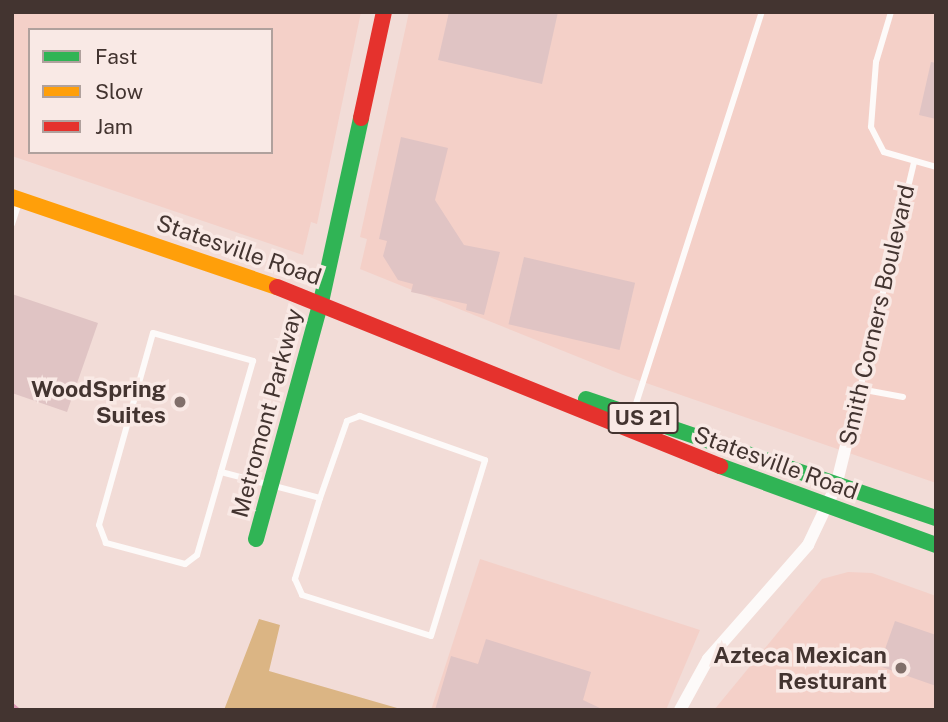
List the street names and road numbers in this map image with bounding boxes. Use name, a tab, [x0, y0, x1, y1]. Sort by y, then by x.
street label: Smith Corners Boulevard	[834, 182, 920, 448]
street label: Statesville Road	[153, 209, 325, 291]
street label: Metromont Parkway	[226, 305, 308, 521]
road number: US 21	[606, 400, 680, 436]
street label: Statesville Road	[690, 420, 862, 506]

